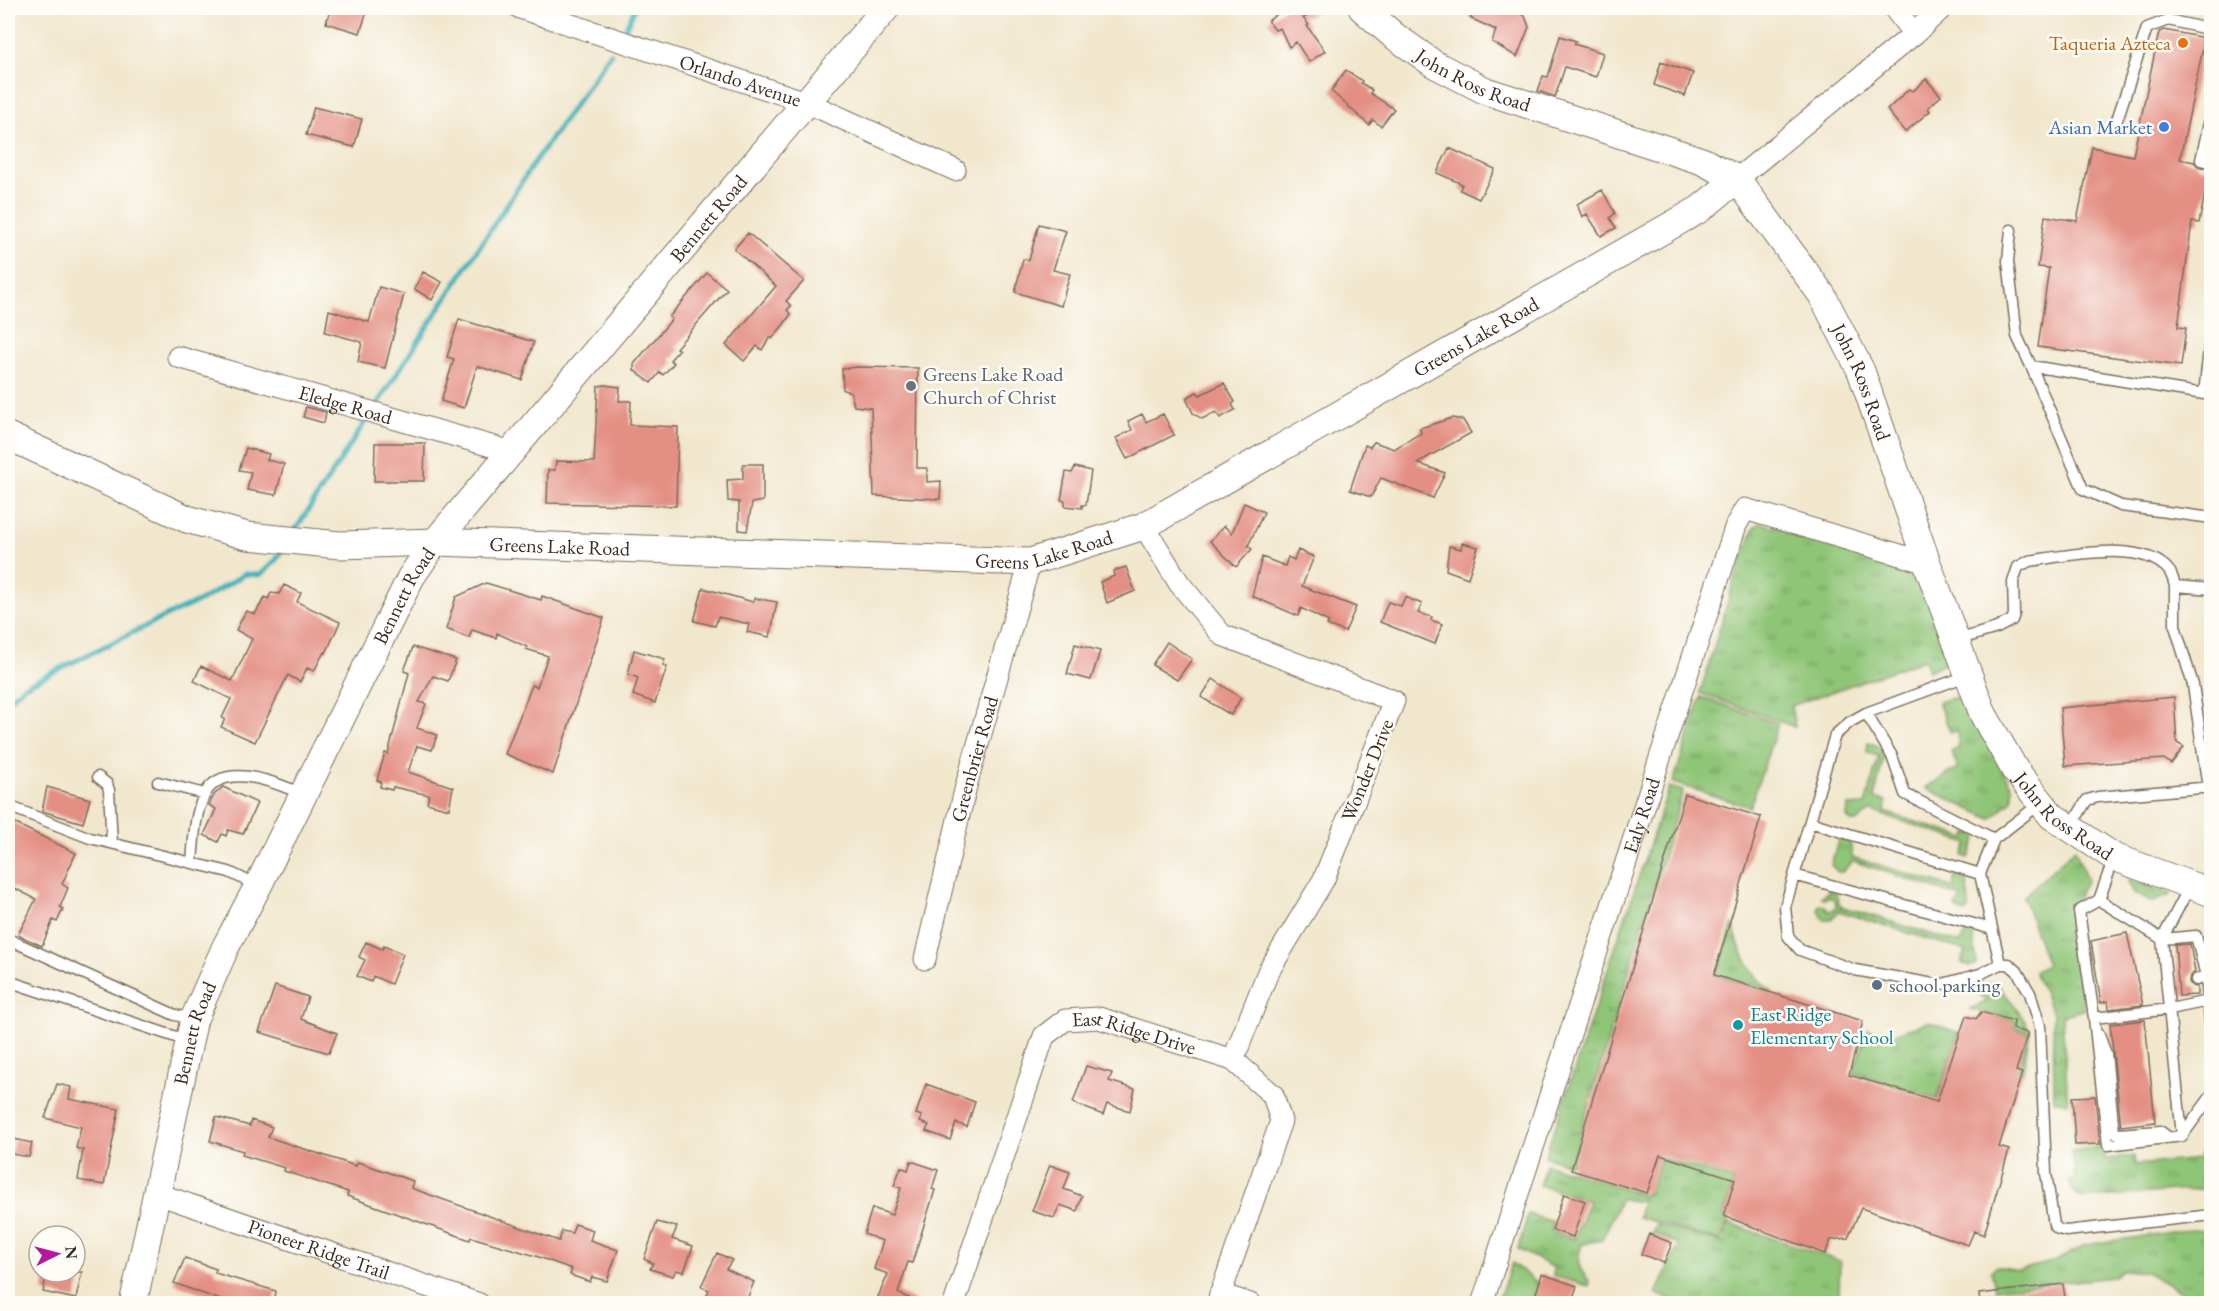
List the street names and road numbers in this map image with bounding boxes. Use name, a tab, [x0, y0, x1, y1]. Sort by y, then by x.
street label: John Ross Road	[1409, 41, 1535, 118]
street label: Orlando Avenue	[676, 48, 805, 113]
street label: Bennett Road	[664, 168, 753, 268]
street label: Greens Lake Road	[1408, 290, 1544, 383]
street label: John Ross Road	[1825, 317, 1897, 445]
street label: Eledge Road	[296, 379, 396, 431]
street label: Greens Lake Road	[975, 524, 1117, 575]
street label: Greens Lake Road	[489, 531, 631, 562]
street label: Bennett Road	[367, 541, 441, 649]
street label: Greenbrier Road	[945, 692, 1004, 825]
street label: Wonder Drive	[1335, 715, 1399, 825]
street label: John Ross Road	[2007, 765, 2119, 866]
street label: Ealy Road	[1617, 773, 1666, 857]
street label: Bennett Road	[167, 976, 222, 1087]
street label: East Ridge Drive	[1071, 1005, 1199, 1061]
street label: Pioneer Ridge Trail	[245, 1213, 393, 1285]

